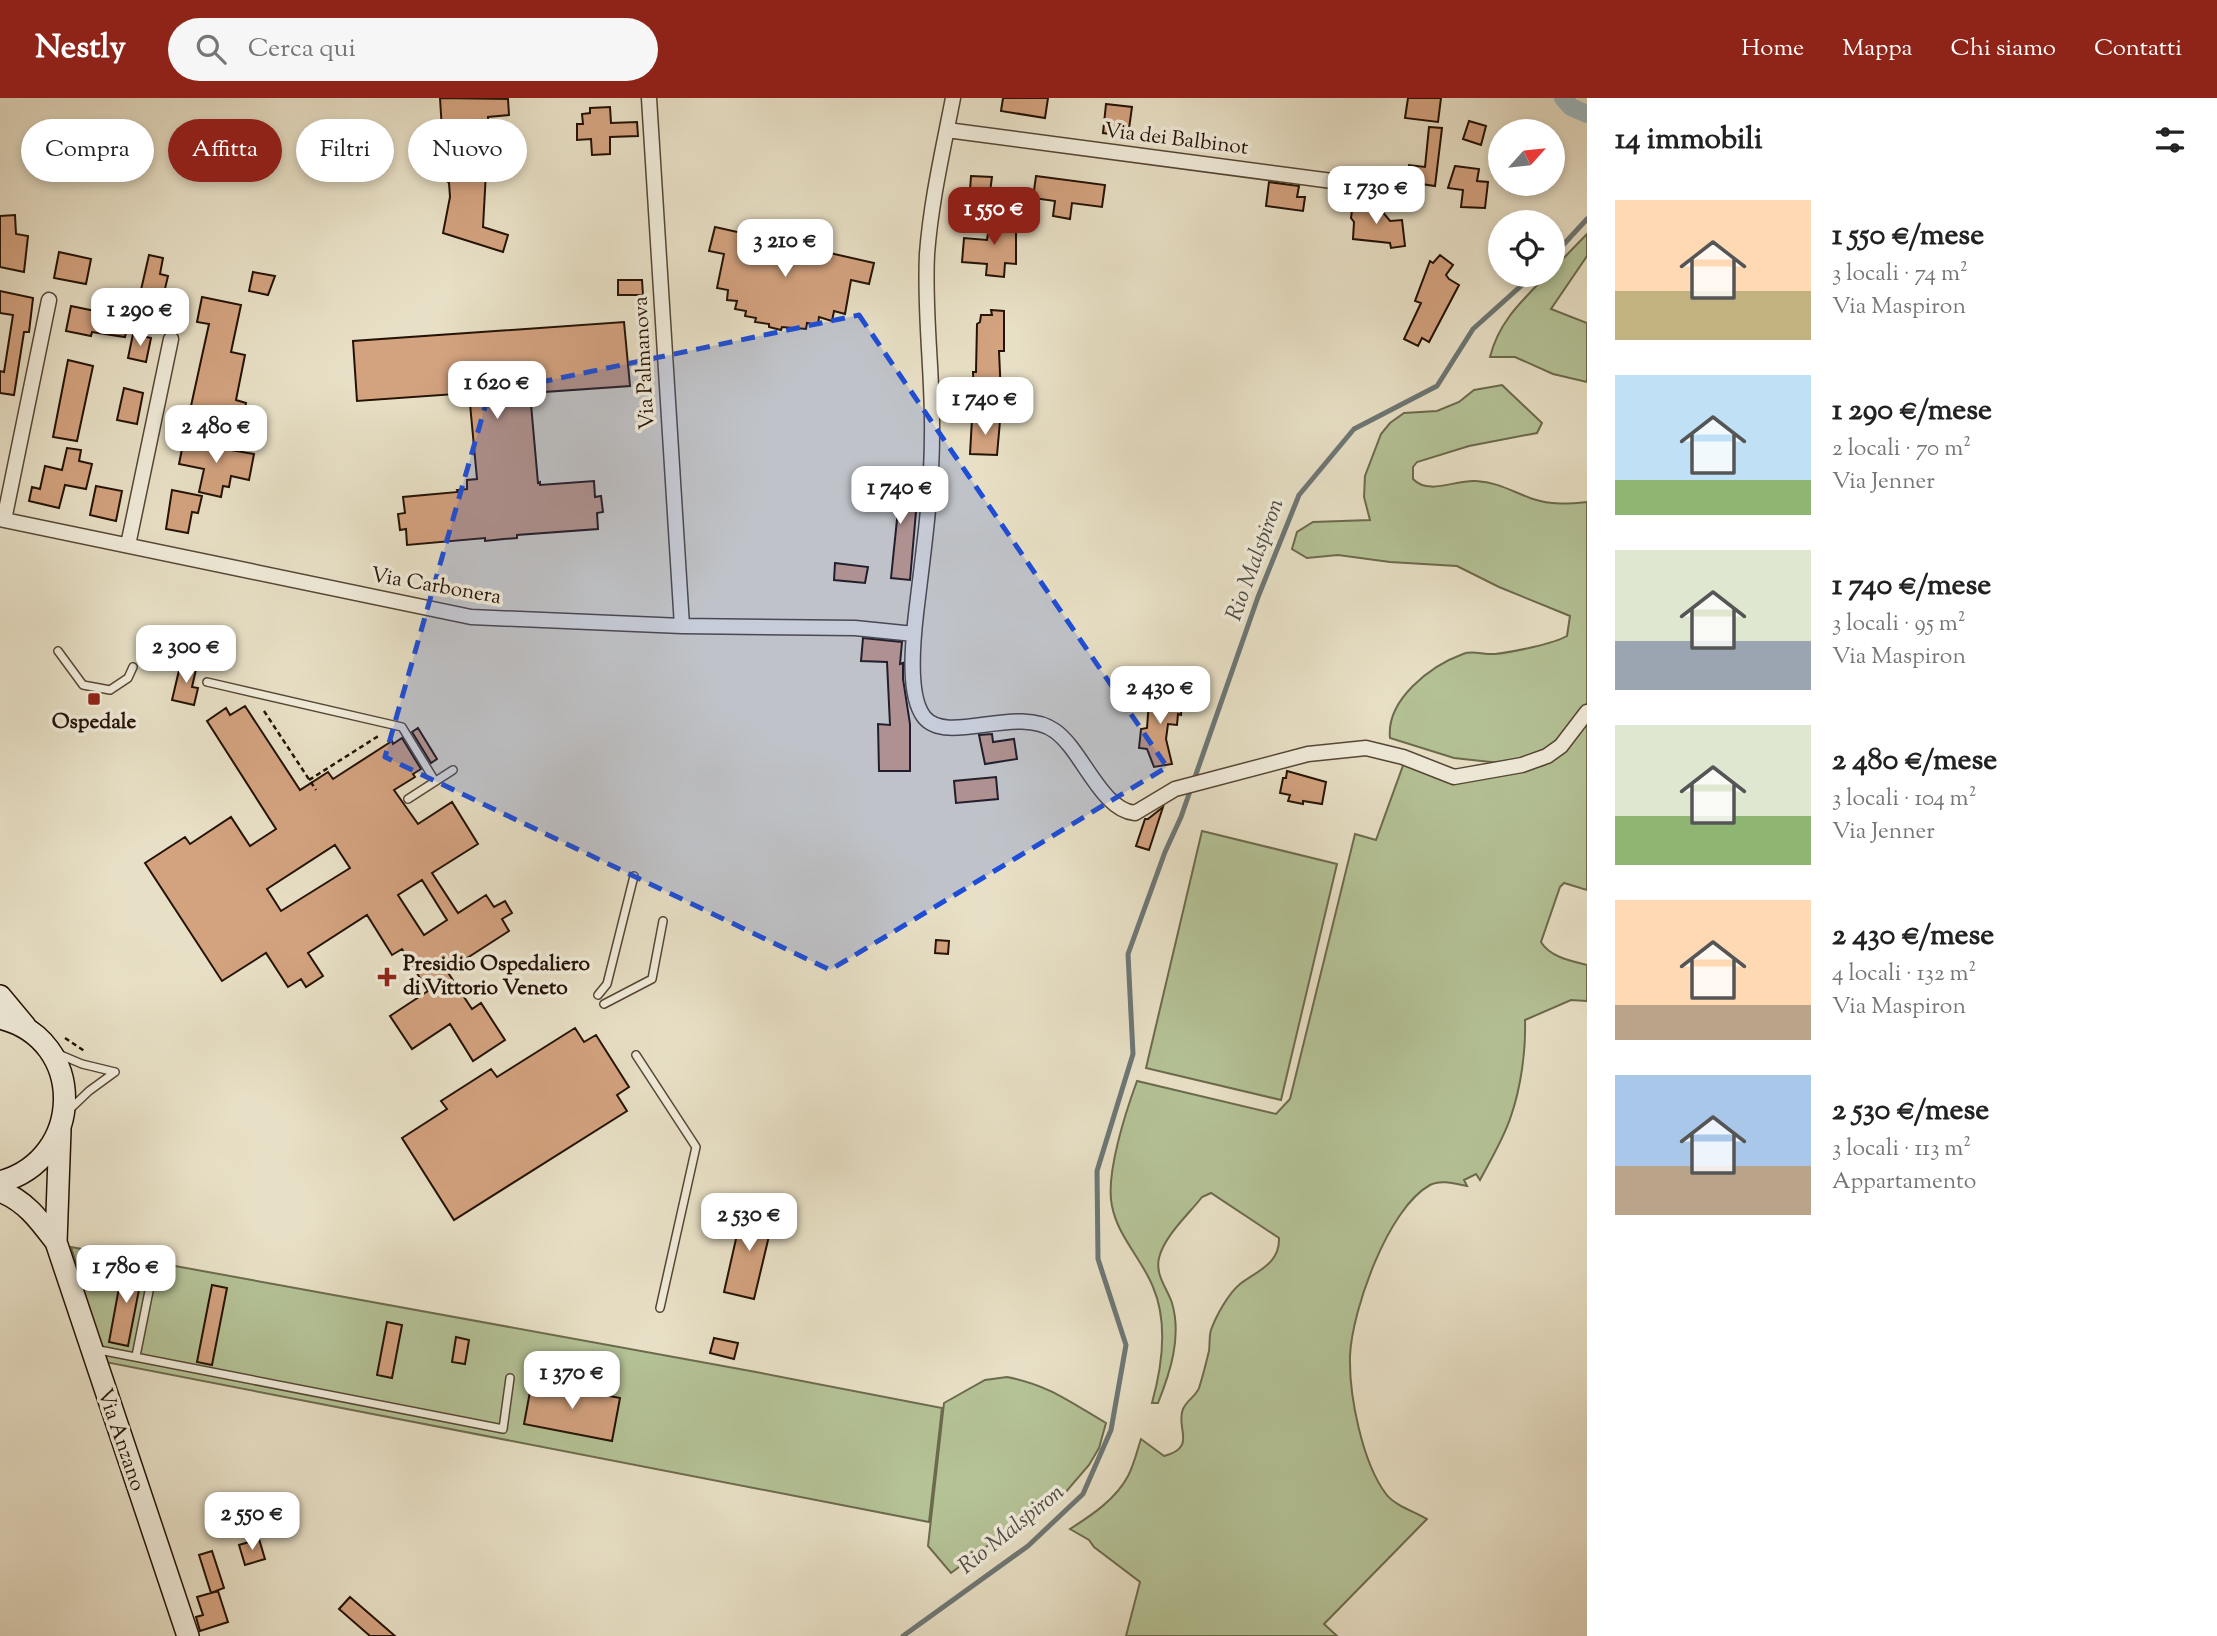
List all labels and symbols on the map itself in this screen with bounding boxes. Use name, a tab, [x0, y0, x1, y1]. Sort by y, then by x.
street label: Via dei Balbinot	[1102, 116, 1250, 164]
north arrow	[1488, 119, 1564, 196]
pin: 1 730 €	[1311, 166, 1441, 226]
pin: 1 550 €	[929, 188, 1059, 247]
pin: 3 210 €	[720, 220, 850, 279]
pin: 1 290 €	[75, 288, 205, 348]
street label: Via Palmanova	[627, 295, 663, 431]
pin: 1 620 €	[432, 362, 562, 421]
pin: 1 740 €	[920, 378, 1050, 437]
pin: 2 480 €	[151, 406, 281, 465]
pin: 1 740 €	[835, 466, 965, 526]
water label: Rio Malspiron	[1219, 494, 1293, 626]
street label: Via Carbonera	[368, 561, 504, 613]
pin: 2 300 €	[121, 626, 251, 685]
pin: 2 430 €	[1095, 666, 1225, 726]
marker: Ospedale	[86, 691, 102, 707]
place label: Ospedale	[52, 708, 137, 738]
place label: Presidio Ospedaliero di Vittorio Veneto	[403, 950, 591, 1004]
marker: Presidio Ospedaliero di Vittorio Veneto	[377, 967, 397, 987]
pin: 2 530 €	[684, 1194, 814, 1253]
pin: 1 780 €	[61, 1246, 191, 1305]
pin: 1 370 €	[507, 1352, 637, 1411]
street label: Via Anzano	[88, 1385, 152, 1495]
water label: Rio Malspiron	[952, 1477, 1072, 1583]
pin: 2 550 €	[187, 1492, 317, 1552]

